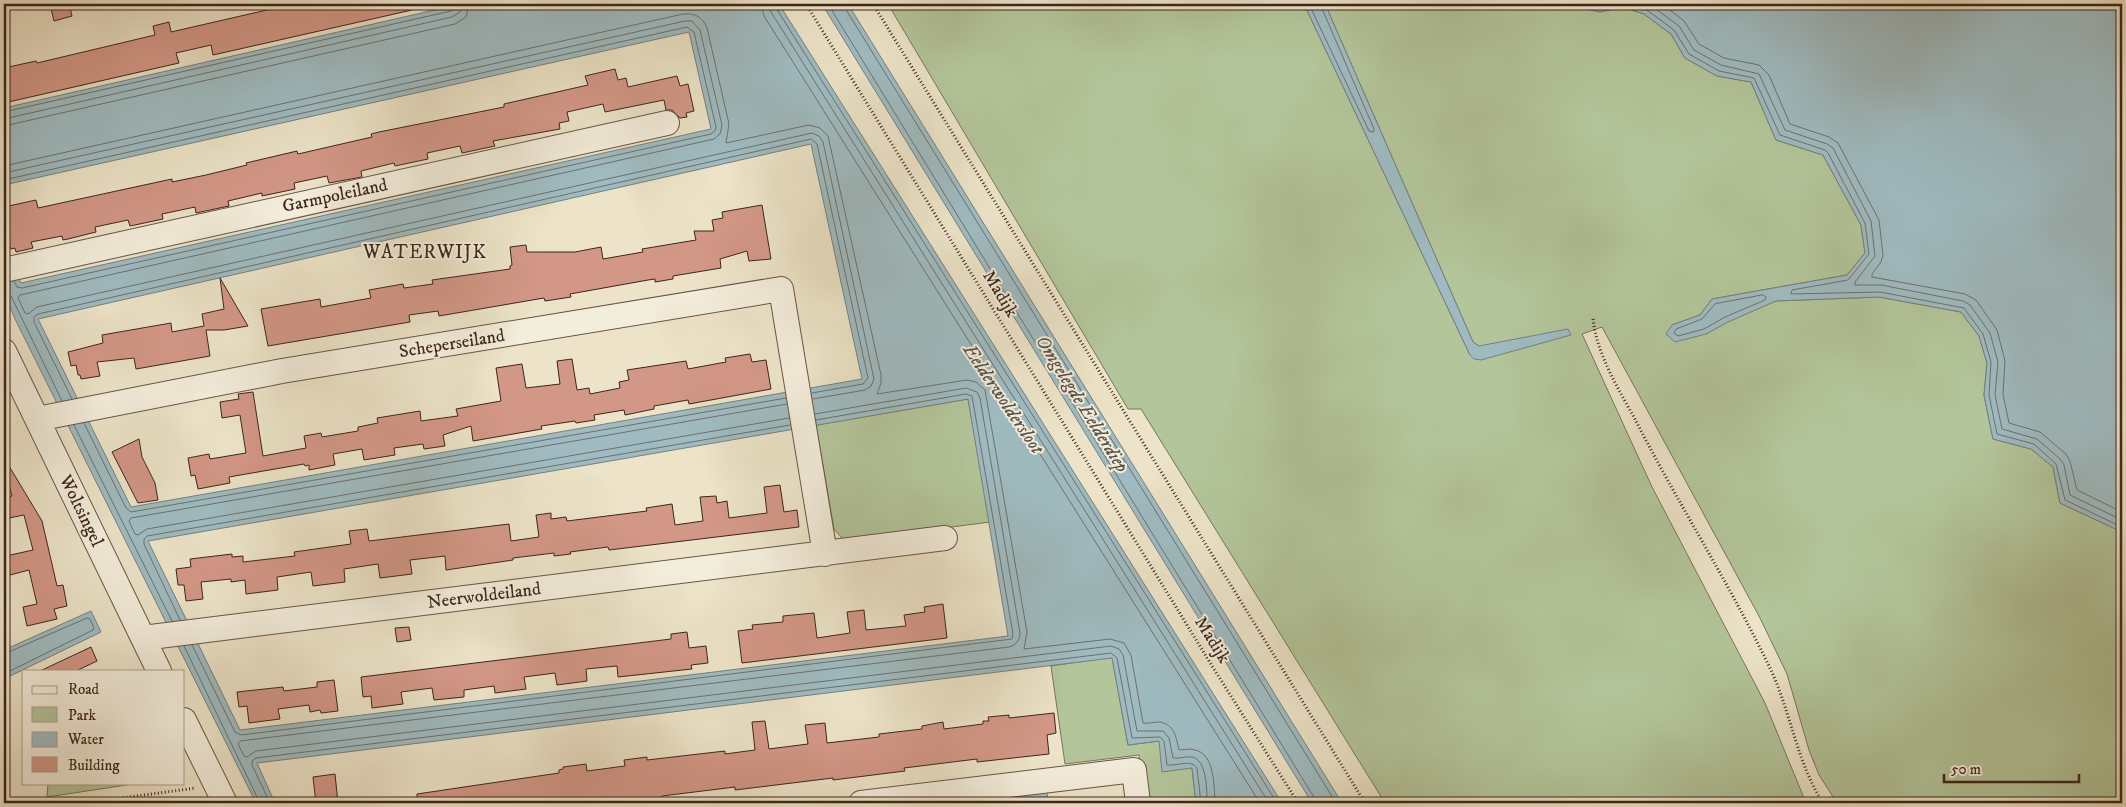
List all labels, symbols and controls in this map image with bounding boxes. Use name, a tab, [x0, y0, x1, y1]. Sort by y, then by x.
street label: Garmpoleiland	[280, 174, 390, 218]
district label: WATERWIJK	[362, 241, 487, 264]
street label: Madijk	[977, 266, 1023, 322]
street label: Scheperseiland	[398, 325, 506, 363]
water label: Omgelegde Eelderdiep	[1030, 331, 1133, 477]
water label: Eelderwoldersloot	[957, 339, 1049, 459]
street label: Woltsingel	[54, 471, 108, 551]
street label: Neerwoldeiland	[426, 578, 542, 614]
street label: Madijk	[1189, 613, 1235, 668]
legend	[22, 670, 185, 784]
text: Road	[68, 680, 100, 699]
text: Park	[68, 706, 97, 725]
text: Water	[67, 730, 104, 749]
scale bar	[1944, 752, 2078, 784]
text: Building	[68, 756, 120, 775]
text: 50 m	[1951, 760, 1981, 779]

